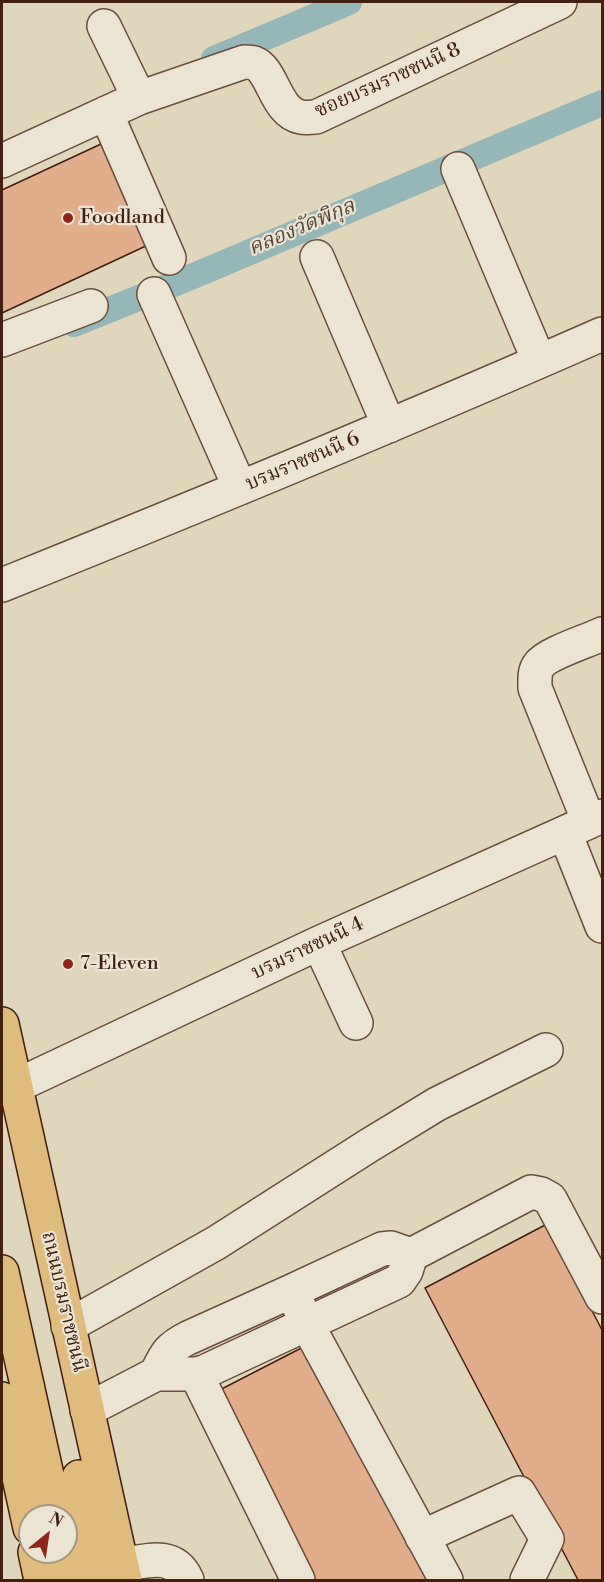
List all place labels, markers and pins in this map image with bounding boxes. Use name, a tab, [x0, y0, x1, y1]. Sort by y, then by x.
place label: Foodland	[80, 206, 165, 230]
marker: Foodland	[61, 211, 75, 225]
place label: 7-Eleven	[80, 952, 159, 976]
marker: 7-Eleven	[61, 957, 75, 971]

